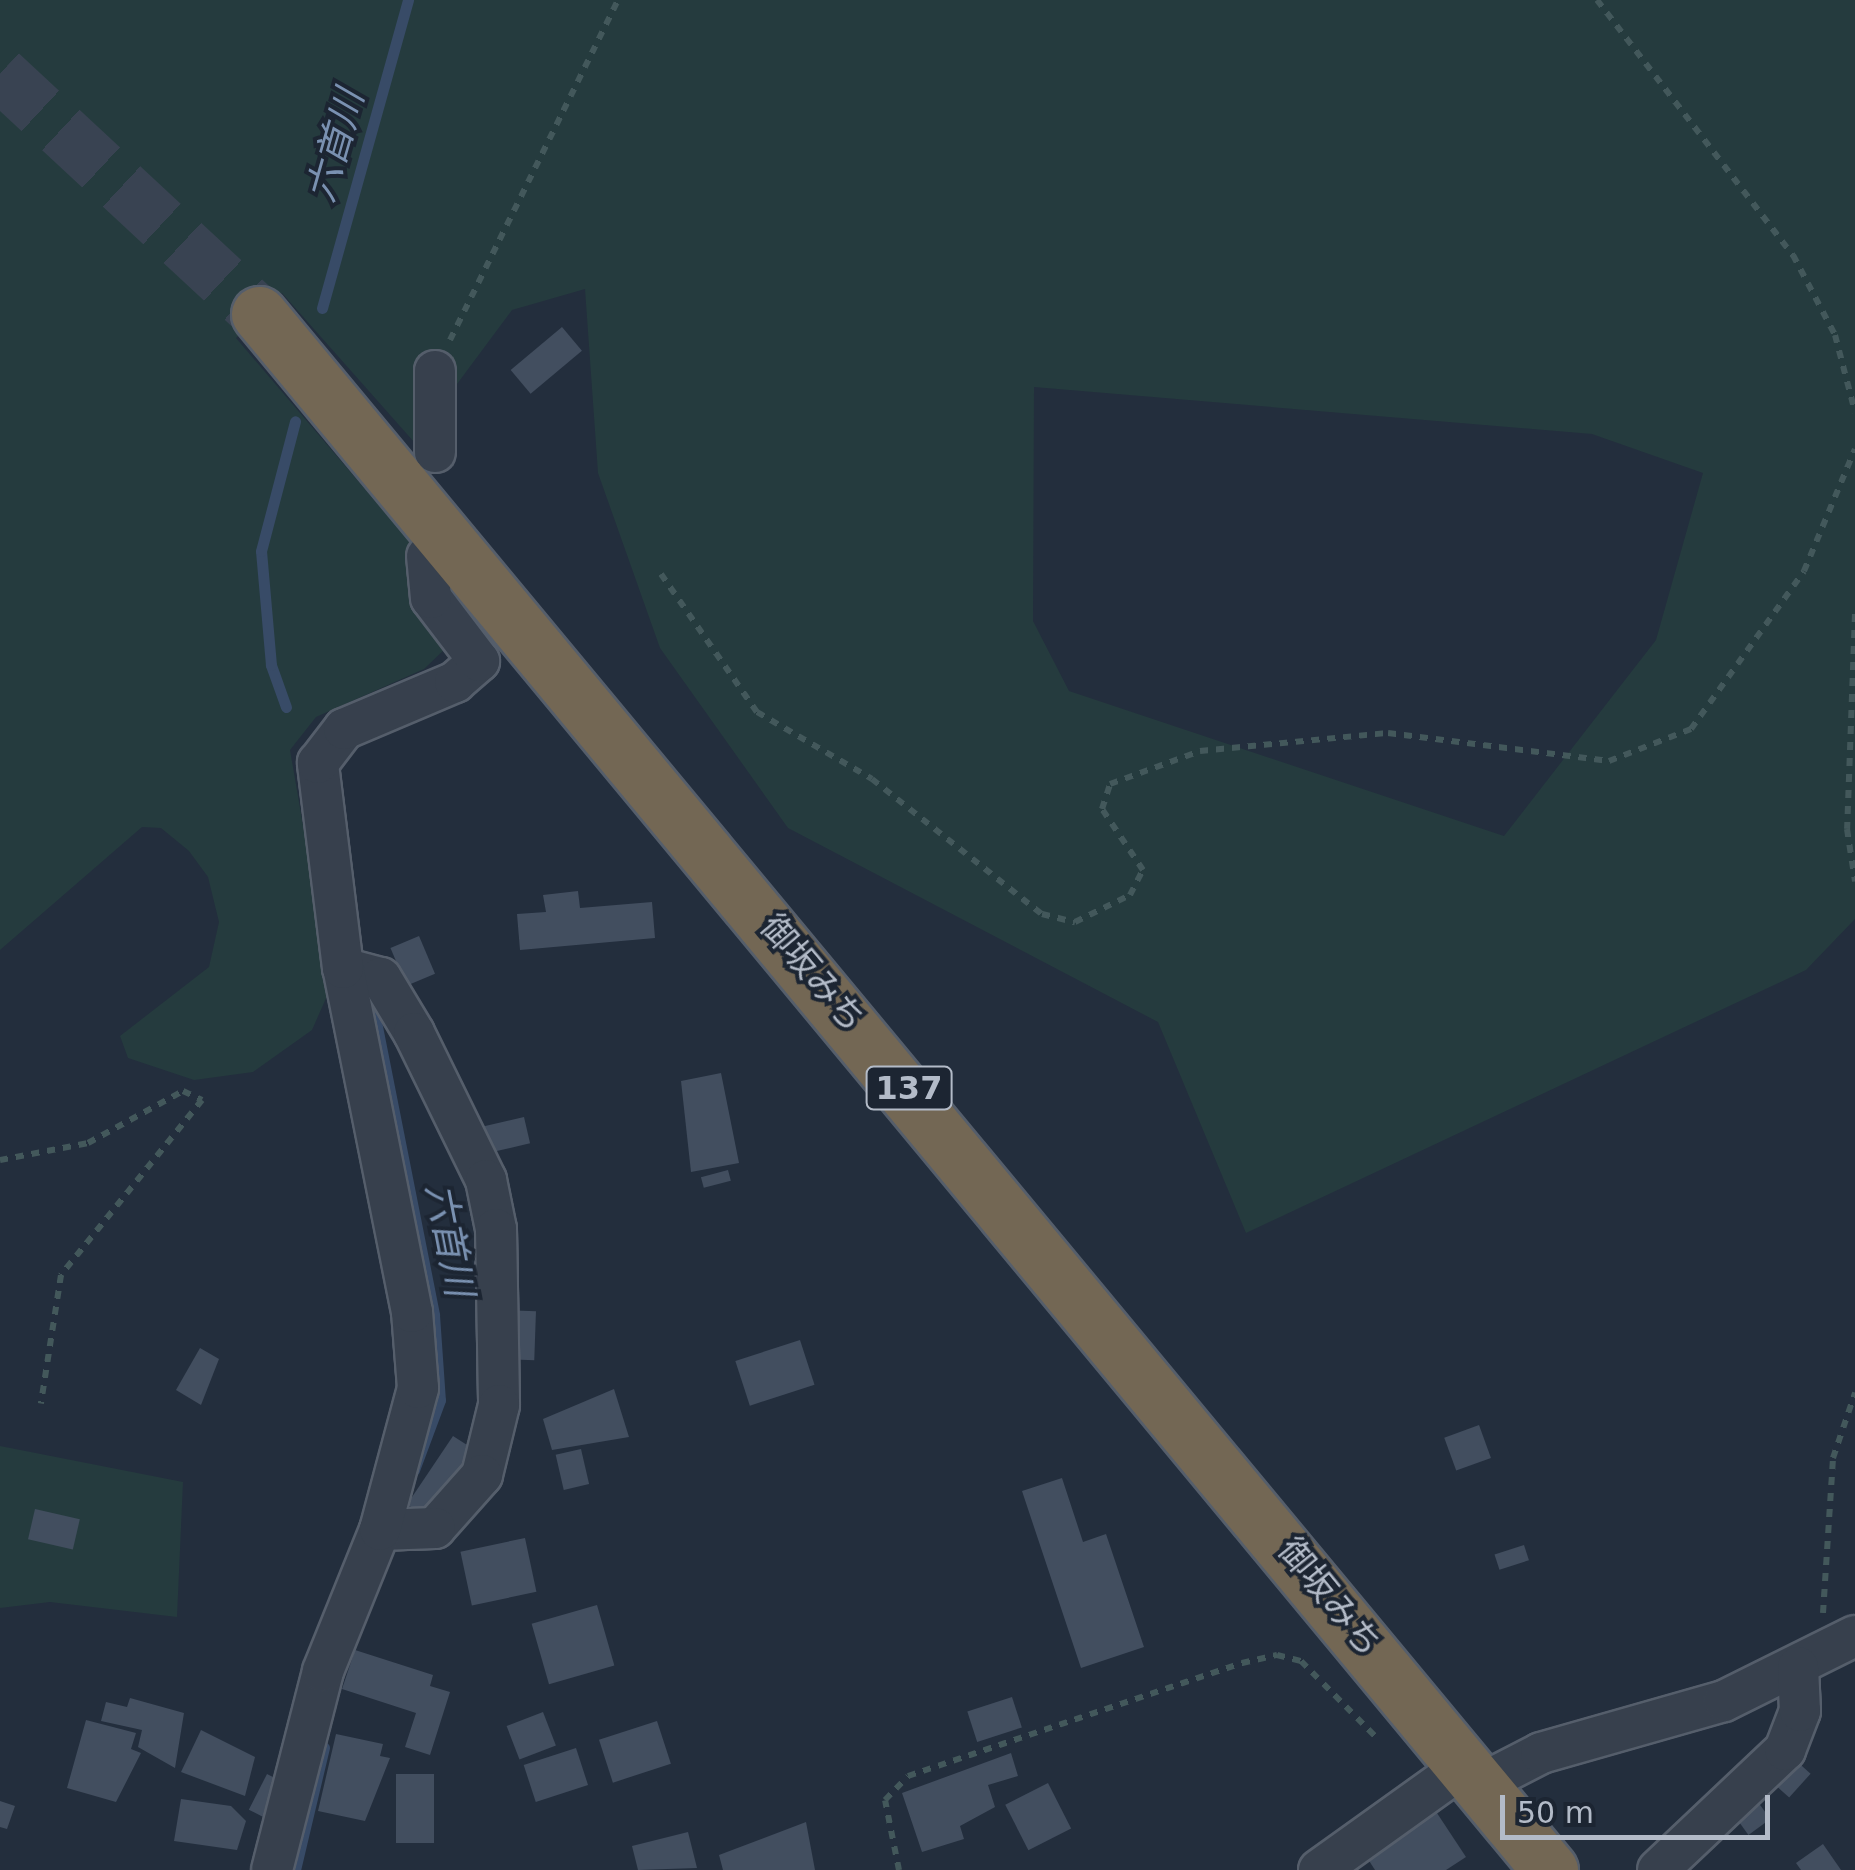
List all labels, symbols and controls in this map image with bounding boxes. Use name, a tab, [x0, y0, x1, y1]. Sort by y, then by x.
water label: 六首川	[298, 85, 374, 207]
street label: 御坂みち	[752, 906, 874, 1040]
road number: 137	[864, 1061, 954, 1115]
water label: 六首川	[416, 1180, 482, 1300]
street label: 御坂みち	[1270, 1529, 1390, 1665]
scale bar	[1505, 1775, 1775, 1837]
text: 50 m	[1517, 1795, 1594, 1830]

